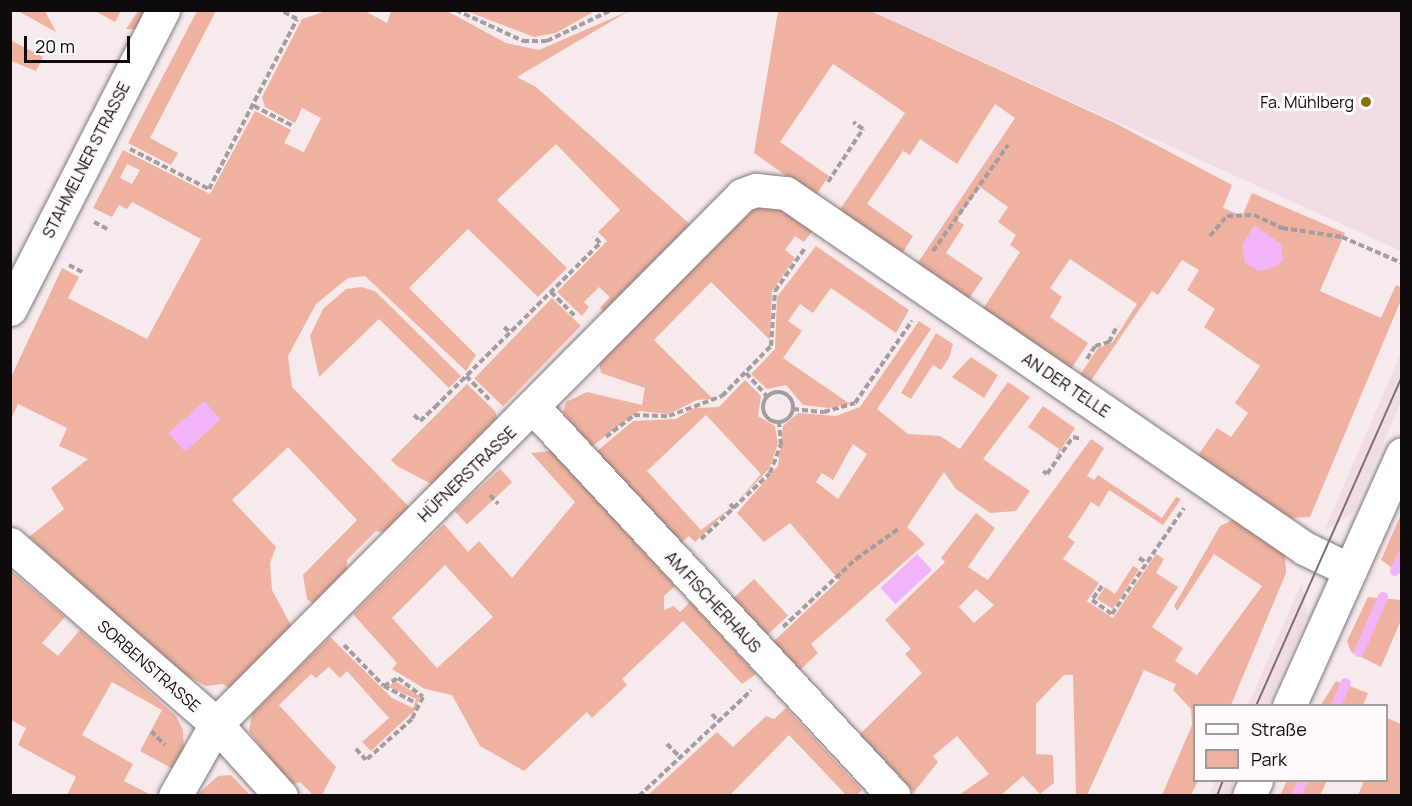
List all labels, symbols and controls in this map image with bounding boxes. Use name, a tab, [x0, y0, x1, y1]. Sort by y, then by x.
scale bar	[27, 24, 134, 62]
text: 20 m	[35, 34, 75, 58]
street label: STAHMELNER STRASSE	[38, 79, 134, 241]
place label: Fa. Mühlberg	[1260, 92, 1354, 112]
marker: Fa. Mühlberg	[1359, 95, 1373, 109]
street label: AN DER TELLE	[1019, 349, 1113, 421]
street label: HÜFNERSTRASSE	[414, 422, 520, 526]
street label: AM FISCHERHAUS	[661, 547, 765, 657]
street label: SORBENSTRASSE	[94, 616, 204, 716]
legend	[1193, 704, 1388, 782]
text: Straße	[1251, 717, 1307, 741]
text: Park	[1251, 747, 1287, 771]

